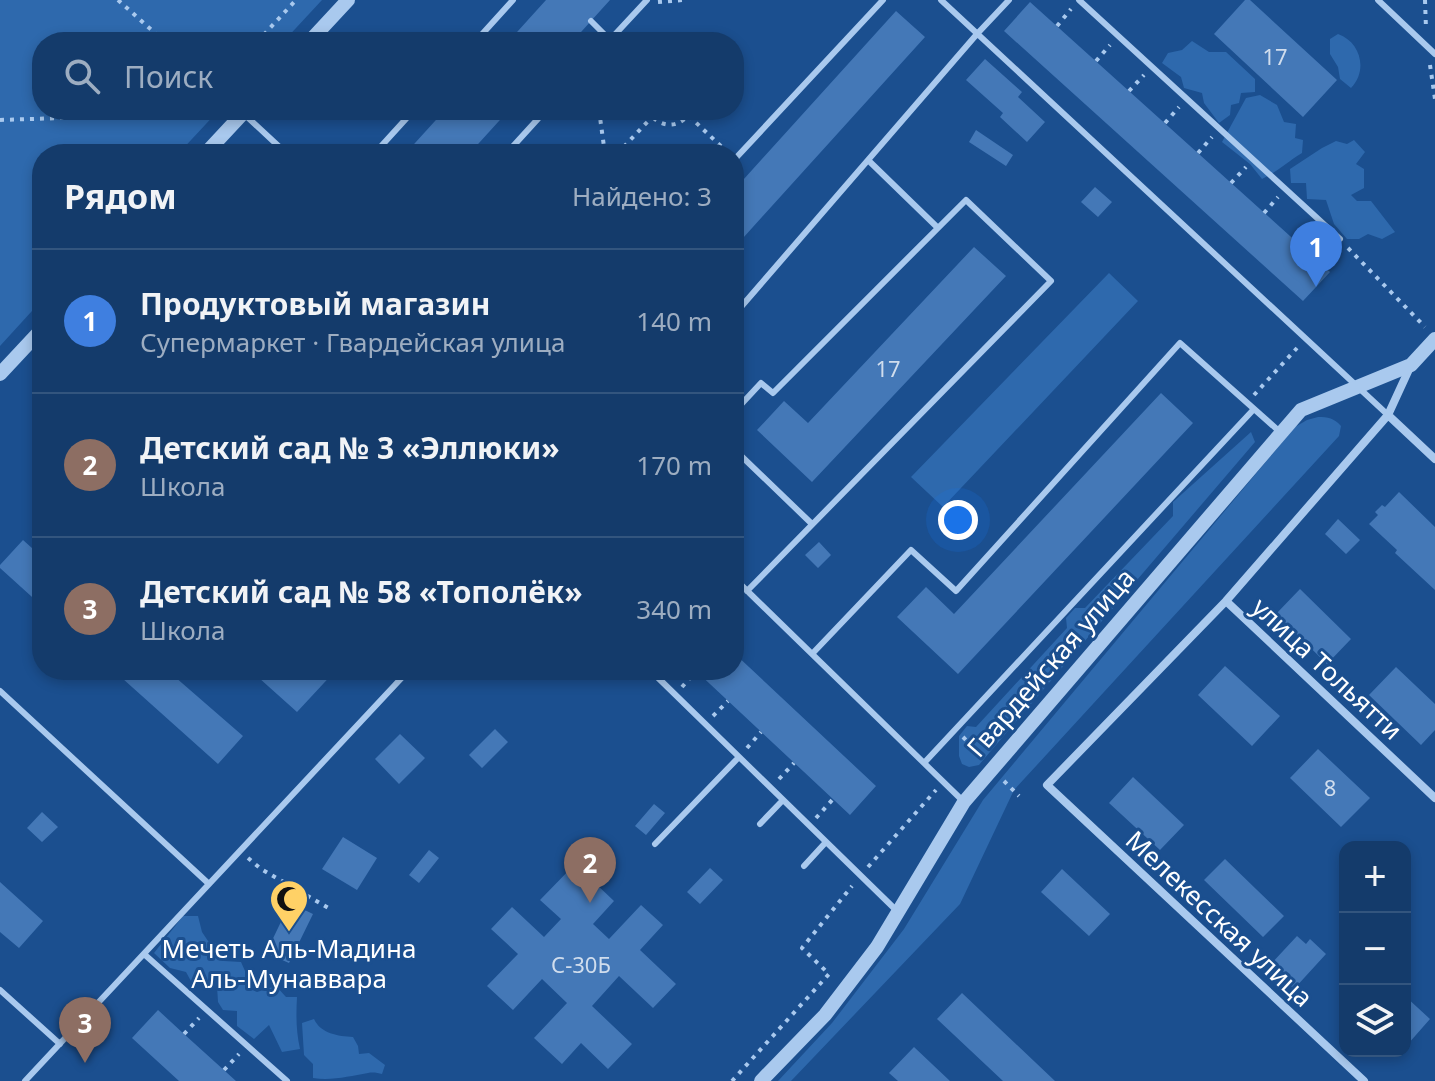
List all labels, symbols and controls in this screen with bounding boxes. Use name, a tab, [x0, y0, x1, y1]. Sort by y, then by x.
search box	[32, 32, 744, 120]
house number: 17	[1262, 41, 1288, 71]
icon: search	[60, 54, 104, 98]
text: Поиск	[124, 56, 213, 97]
text: Рядом	[64, 173, 177, 219]
text: Найдено: 3	[572, 178, 712, 214]
pin: 1	[1290, 221, 1342, 287]
text: Продуктовый магазин	[140, 283, 490, 324]
text: 1	[83, 303, 97, 339]
text: 140 m	[636, 303, 712, 339]
text: Супермаркет · Гвардейская улица	[140, 324, 565, 360]
house number: 17	[875, 353, 901, 383]
text: Детский сад № 3 «Эллюки»	[140, 427, 560, 468]
text: 2	[83, 447, 97, 483]
text: 170 m	[636, 447, 712, 483]
text: Школа	[140, 468, 225, 504]
your location	[938, 500, 978, 540]
street label: Гвардейская улица	[958, 560, 1142, 764]
text: Детский сад № 58 «Тополёк»	[140, 571, 583, 612]
street label: улица Тольятти	[1245, 589, 1411, 747]
text: 3	[83, 591, 97, 627]
text: 340 m	[636, 591, 712, 627]
text: Школа	[140, 612, 225, 648]
house number: 8	[1324, 772, 1336, 802]
street label: Мелекесская улица	[1118, 822, 1321, 1015]
pin: 2	[564, 837, 616, 903]
map controls	[1339, 841, 1411, 1057]
button: +	[1339, 841, 1411, 913]
mosque icon: Мечеть Аль-Мадина Аль-Мунаввара	[268, 878, 310, 933]
button: −	[1339, 913, 1411, 985]
place label: Мечеть Аль-Мадина Аль-Мунаввара	[162, 930, 416, 996]
house number: С-30Б	[551, 949, 611, 979]
button: layers	[1339, 985, 1411, 1057]
pin: 3	[59, 997, 111, 1063]

